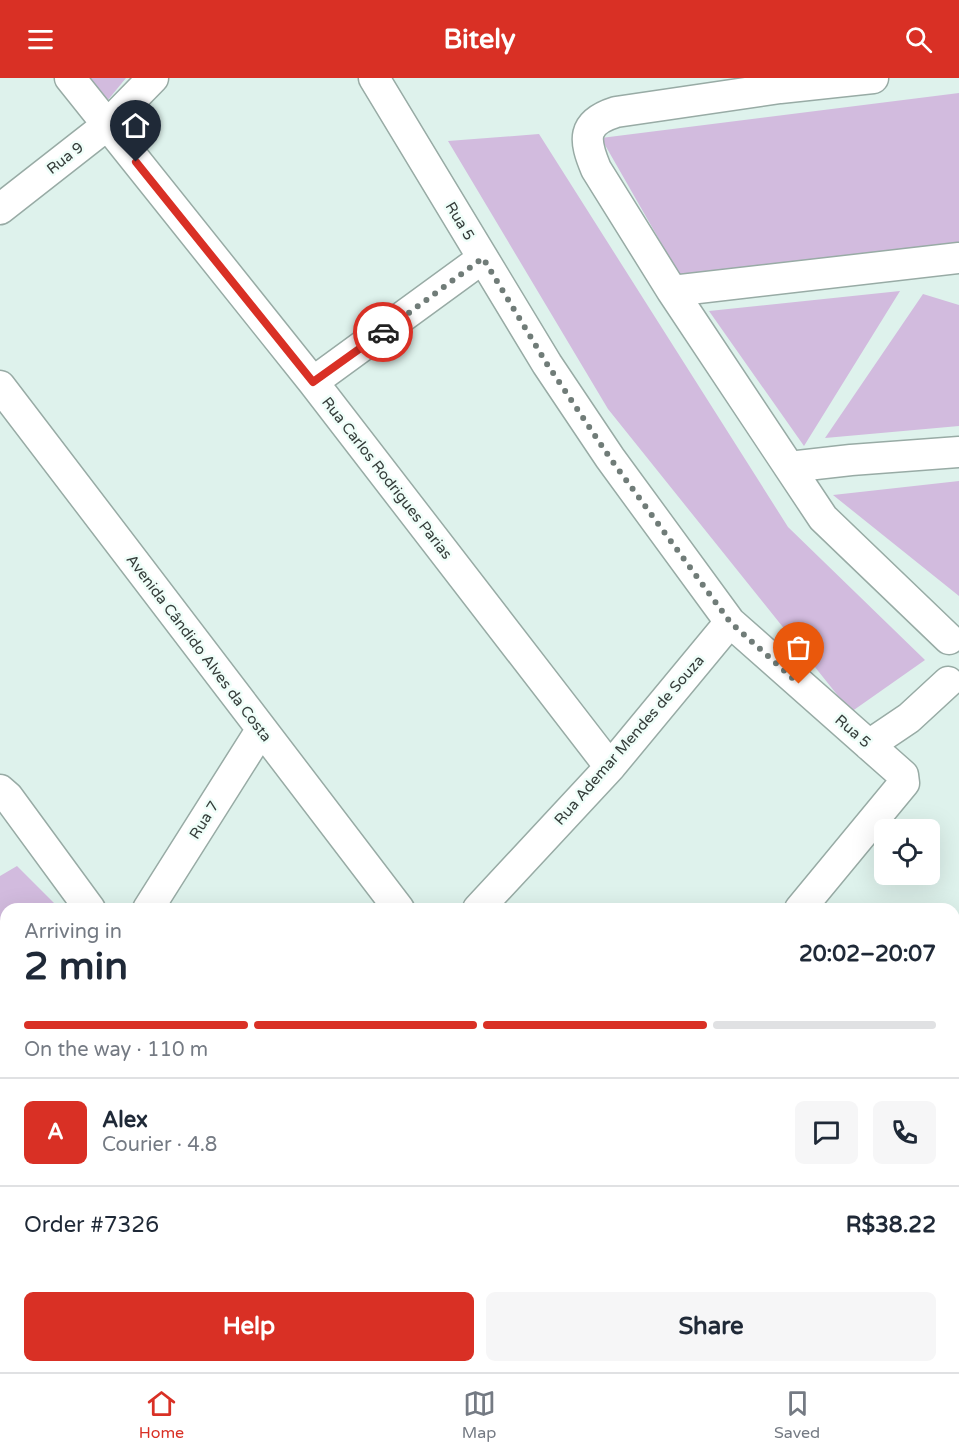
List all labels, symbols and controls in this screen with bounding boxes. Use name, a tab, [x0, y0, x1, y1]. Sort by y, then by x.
icon: menu	[24, 23, 57, 56]
text: Bitely	[444, 23, 515, 56]
icon: search	[902, 23, 935, 56]
pin	[110, 100, 161, 162]
icon: home	[119, 109, 152, 142]
street label: Rua 9	[43, 138, 87, 178]
street label: Rua 5	[442, 199, 478, 243]
courier	[353, 302, 413, 362]
icon: car	[367, 316, 400, 349]
street label: Rua Carlos Rodrigues Parias	[318, 393, 456, 563]
street label: Avenida Cândido Alves da Costa	[123, 551, 275, 745]
pin	[773, 622, 824, 684]
icon: bag	[782, 631, 815, 664]
street label: Rua Ademar Mendes de Souza	[550, 651, 708, 829]
street label: Rua 5	[831, 711, 875, 751]
street label: Rua 7	[185, 798, 223, 842]
map controls	[874, 819, 940, 885]
button: locate	[874, 819, 940, 885]
text: Arriving in	[24, 920, 122, 944]
text: 20:02–20:07	[799, 941, 936, 967]
text: 2 min	[24, 943, 128, 990]
text: On the way · 110 m	[24, 1038, 208, 1062]
button: chat	[795, 1101, 858, 1164]
button: phone	[873, 1101, 936, 1164]
text: Alex	[102, 1107, 148, 1133]
text: A	[47, 1119, 64, 1145]
text: Courier · 4.8	[102, 1133, 217, 1157]
text: Order #7326	[24, 1212, 159, 1238]
text: R$38.22	[846, 1212, 936, 1238]
button: Help	[24, 1292, 474, 1361]
button: Share	[486, 1292, 936, 1361]
tab: Home	[139, 1387, 184, 1443]
tab: Map	[462, 1387, 496, 1443]
tab: Saved	[774, 1387, 820, 1443]

